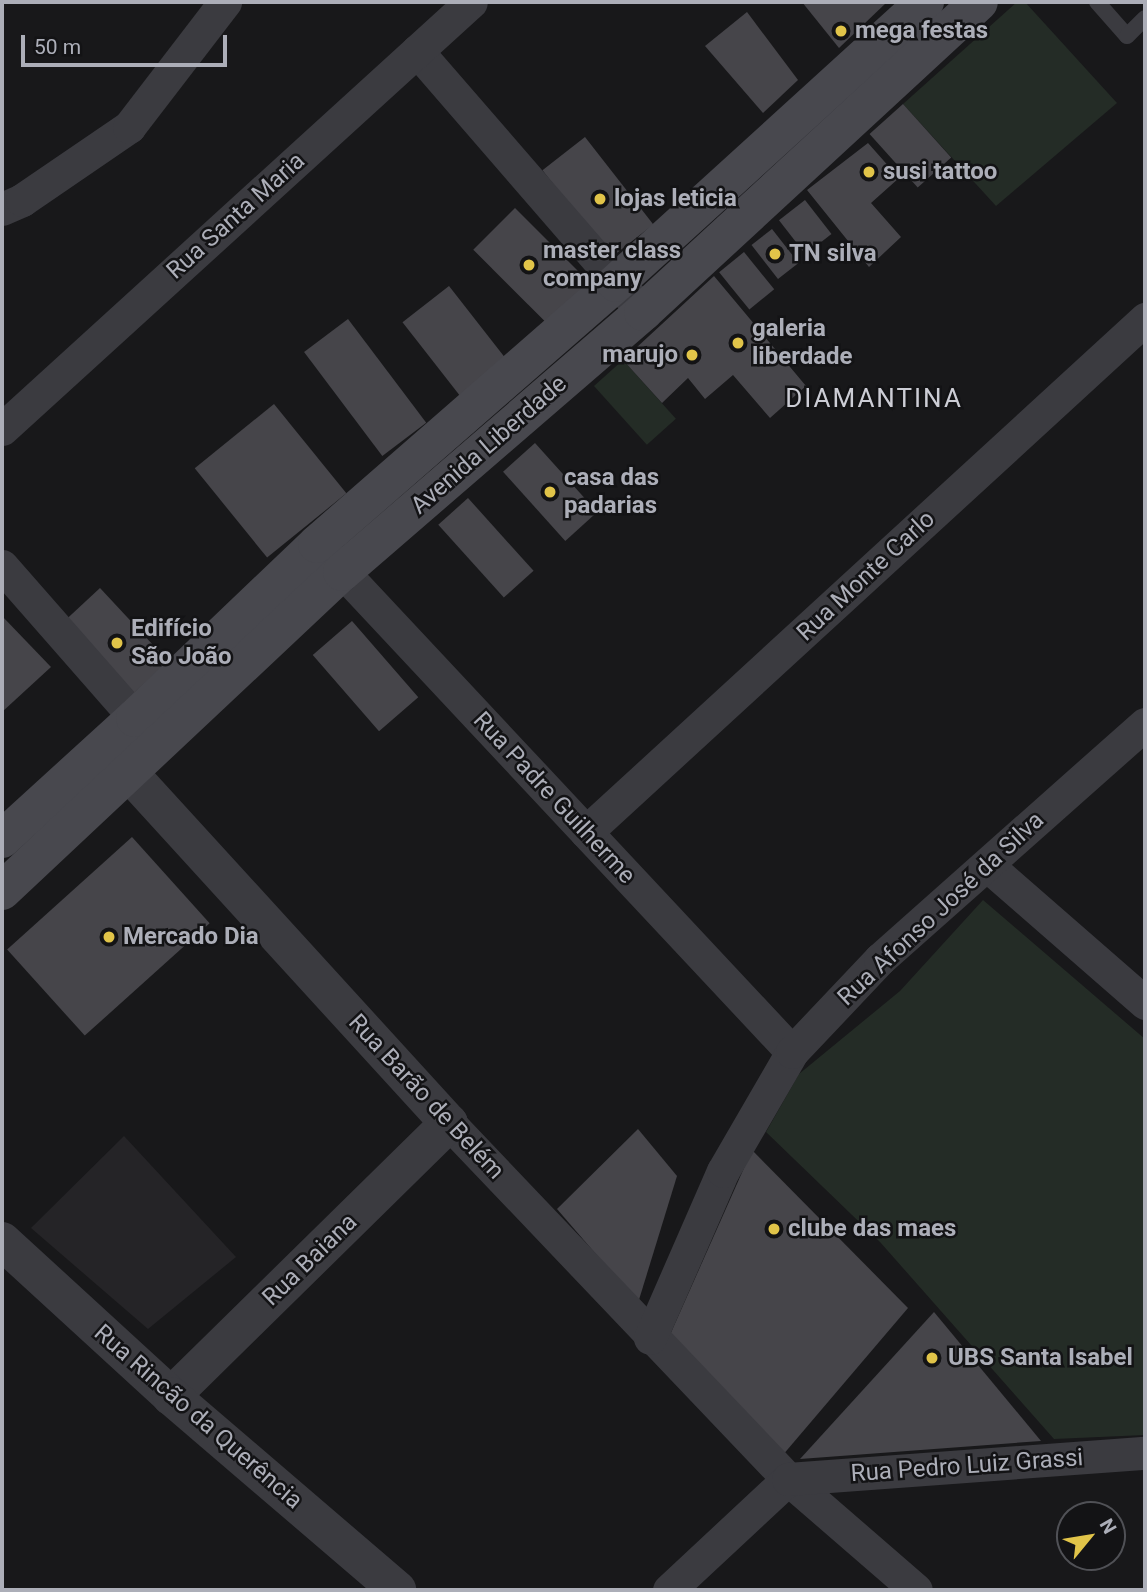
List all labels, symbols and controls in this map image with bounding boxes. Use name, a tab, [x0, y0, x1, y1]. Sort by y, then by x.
place label: mega festas	[855, 17, 988, 45]
scale bar	[24, 21, 231, 65]
marker: mega festas	[833, 23, 849, 39]
text: 50 m	[34, 35, 81, 59]
street label: Rua Santa Maria	[161, 147, 311, 285]
place label: susi tattoo	[883, 158, 997, 186]
marker: susi tattoo	[861, 164, 877, 180]
place label: lojas leticia	[614, 185, 737, 213]
marker: lojas leticia	[592, 191, 608, 207]
place label: master class company	[543, 237, 681, 293]
place label: TN silva	[789, 240, 877, 268]
marker: TN silva	[767, 246, 783, 262]
marker: master class company	[521, 257, 537, 273]
place label: galeria liberdade	[752, 315, 853, 371]
marker: galeria liberdade	[730, 335, 746, 351]
place label: marujo	[602, 341, 678, 369]
marker: marujo	[684, 347, 700, 363]
street label: Avenida Liberdade	[405, 370, 573, 520]
district label: DIAMANTINA	[786, 383, 962, 415]
place label: casa das padarias	[564, 464, 659, 520]
marker: casa das padarias	[542, 484, 558, 500]
street label: Rua Monte Carlo	[791, 505, 941, 647]
place label: Edifício São João	[131, 615, 231, 671]
marker: Edifício São João	[109, 635, 125, 651]
street label: Rua Padre Guilherme	[467, 706, 641, 890]
street label: Rua Afonso José da Silva	[832, 806, 1050, 1012]
place label: Mercado Dia	[123, 923, 259, 951]
marker: Mercado Dia	[101, 929, 117, 945]
street label: Rua Barão de Belém	[342, 1009, 510, 1185]
street label: Rua Baiana	[257, 1208, 363, 1312]
place label: clube das maes	[788, 1215, 956, 1243]
marker: clube das maes	[766, 1221, 782, 1237]
street label: Rua Rincão da Querência	[88, 1319, 308, 1515]
place label: UBS Santa Isabel	[948, 1344, 1133, 1372]
marker: UBS Santa Isabel	[922, 1348, 942, 1368]
street label: Rua Pedro Luiz Grassi	[850, 1444, 1084, 1488]
north arrow	[1056, 1501, 1126, 1571]
text: N	[1095, 1515, 1121, 1538]

